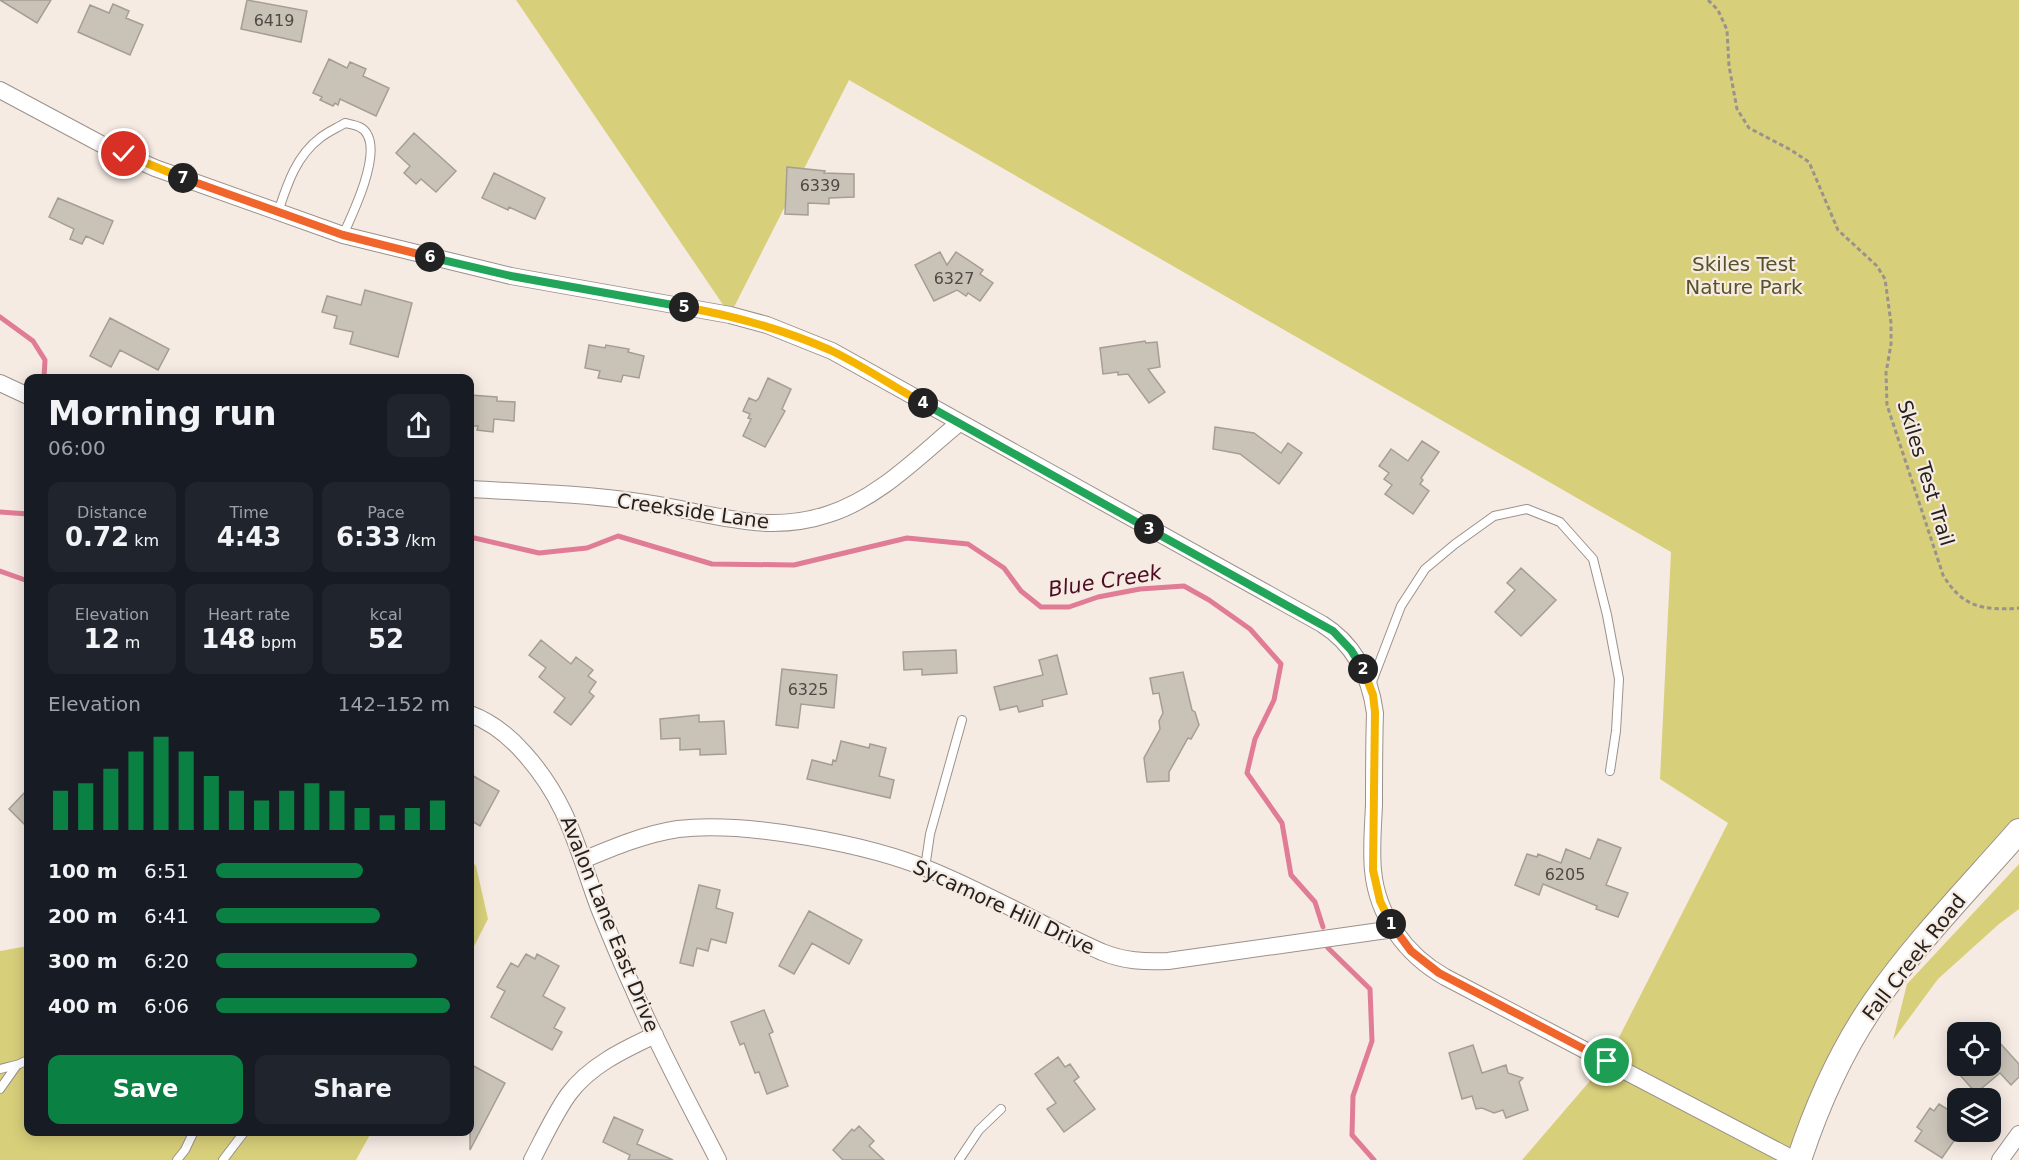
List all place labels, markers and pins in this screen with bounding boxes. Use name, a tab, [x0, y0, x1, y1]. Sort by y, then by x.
pin	[98, 128, 149, 179]
pin: 7	[168, 163, 198, 193]
pin: 6	[415, 242, 445, 272]
pin: 5	[669, 292, 699, 322]
pin: 4	[908, 388, 938, 418]
pin: 3	[1134, 514, 1164, 544]
pin: 2	[1348, 654, 1378, 684]
pin: 1	[1376, 909, 1406, 939]
pin	[1581, 1035, 1632, 1086]

